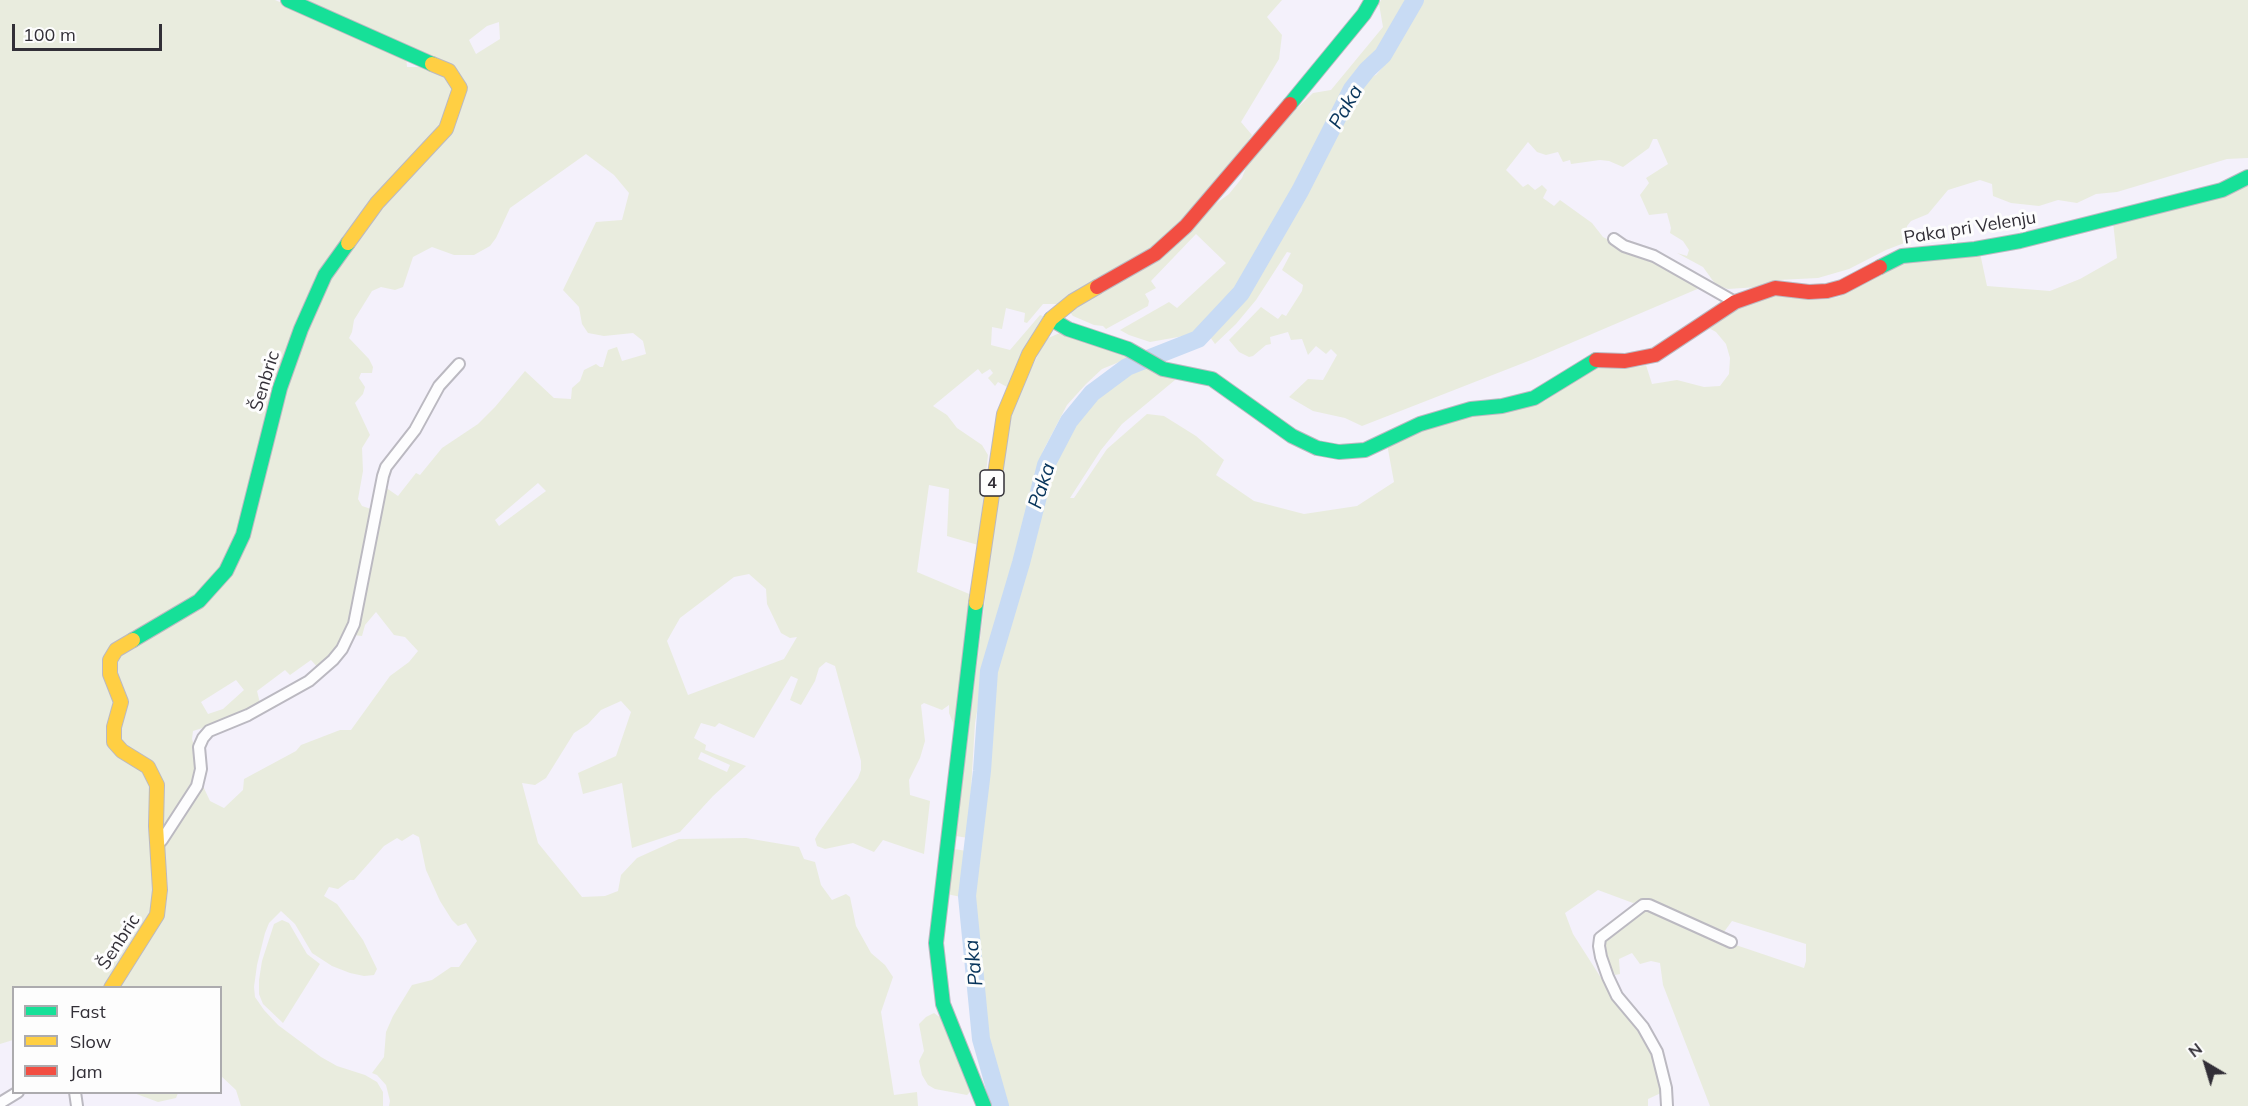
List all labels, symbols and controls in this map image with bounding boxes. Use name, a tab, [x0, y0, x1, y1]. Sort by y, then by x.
scale bar	[15, 12, 165, 50]
text: 100 m	[23, 23, 76, 46]
water label: Paka	[1324, 81, 1368, 133]
street label: Paka pri Velenju	[1902, 207, 2038, 249]
street label: Šenbric	[246, 348, 284, 414]
water label: Paka	[1023, 460, 1061, 512]
road number: 4	[980, 470, 1004, 496]
street label: Šenbric	[93, 910, 145, 974]
water label: Paka	[960, 939, 988, 987]
legend	[12, 986, 222, 1094]
text: Fast	[70, 1000, 106, 1023]
text: Slow	[70, 1030, 111, 1053]
north arrow	[2176, 1034, 2236, 1094]
text: N	[2184, 1038, 2206, 1061]
text: Jam	[70, 1060, 103, 1083]

